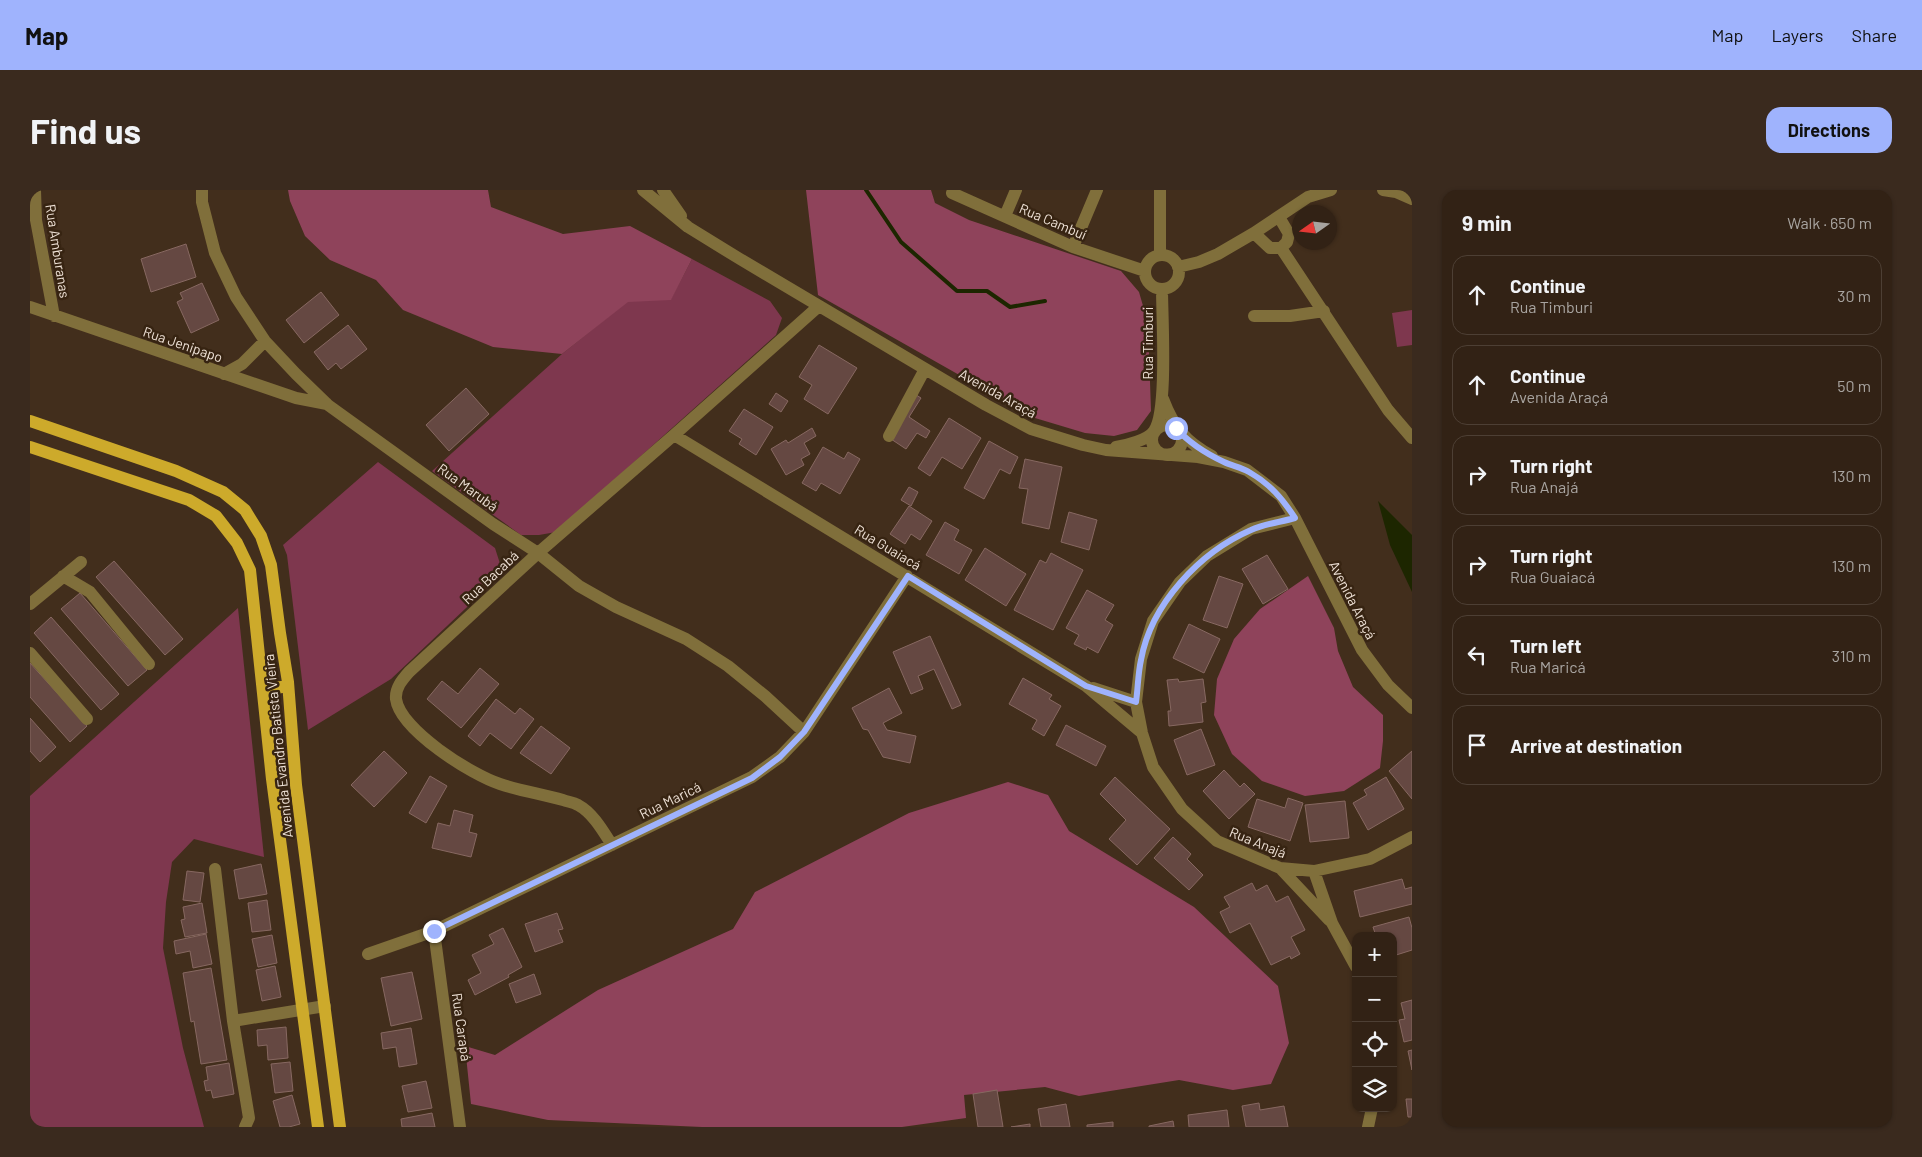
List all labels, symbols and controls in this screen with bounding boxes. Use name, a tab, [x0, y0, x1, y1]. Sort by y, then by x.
text: Map	[25, 21, 68, 50]
text: Map	[1711, 24, 1743, 46]
text: Layers	[1771, 24, 1824, 46]
text: Share	[1852, 24, 1897, 46]
button: Directions	[1766, 107, 1892, 153]
text: Find us	[30, 109, 141, 151]
street label: Rua Cambuí	[1017, 199, 1089, 243]
street label: Rua Amburanas	[42, 203, 74, 299]
north arrow	[1292, 205, 1337, 250]
text: 9 min	[1462, 210, 1512, 235]
text: Walk · 650 m	[1787, 213, 1872, 232]
text: Continue	[1510, 274, 1586, 297]
icon: ahead	[1463, 281, 1491, 309]
text: 30 m	[1837, 286, 1871, 305]
text: Rua Timburi	[1510, 297, 1593, 316]
street label: Rua Timburi	[1139, 307, 1156, 379]
street label: Rua Jenipapo	[141, 322, 225, 366]
text: Continue	[1510, 364, 1586, 387]
street label: Avenida Araçá	[956, 365, 1040, 421]
icon: ahead	[1463, 371, 1491, 399]
text: 50 m	[1837, 376, 1871, 395]
text: Avenida Araçá	[1510, 387, 1608, 406]
route start	[1165, 417, 1188, 440]
text: Turn right	[1510, 454, 1592, 477]
street label: Rua Marubá	[434, 459, 502, 515]
icon: right	[1463, 461, 1491, 489]
text: 130 m	[1832, 466, 1871, 485]
text: Rua Anajá	[1510, 477, 1578, 496]
street label: Rua Guaiacá	[852, 521, 924, 573]
text: Turn right	[1510, 544, 1592, 567]
street label: Rua Bacabá	[458, 547, 522, 607]
icon: right	[1463, 551, 1491, 579]
text: 130 m	[1832, 556, 1871, 575]
street label: Avenida Araçá	[1326, 558, 1380, 642]
text: Rua Guaiacá	[1510, 567, 1595, 586]
text: Turn left	[1510, 634, 1581, 657]
icon: left	[1463, 641, 1491, 669]
text: 310 m	[1832, 646, 1871, 665]
street label: Avenida Evandro Batista Vieira	[260, 653, 296, 839]
text: Rua Maricá	[1510, 657, 1586, 676]
icon: arrive	[1463, 731, 1491, 759]
text: Arrive at destination	[1510, 734, 1682, 757]
street label: Rua Maricá	[636, 778, 704, 822]
street label: Rua Anajá	[1227, 823, 1289, 861]
route end	[423, 920, 446, 943]
map controls	[1352, 932, 1397, 1112]
button: +	[1352, 932, 1397, 977]
button: −	[1352, 977, 1397, 1022]
street label: Rua Carapá	[449, 992, 475, 1062]
button: locate	[1352, 1022, 1397, 1067]
button: layers	[1352, 1067, 1397, 1112]

